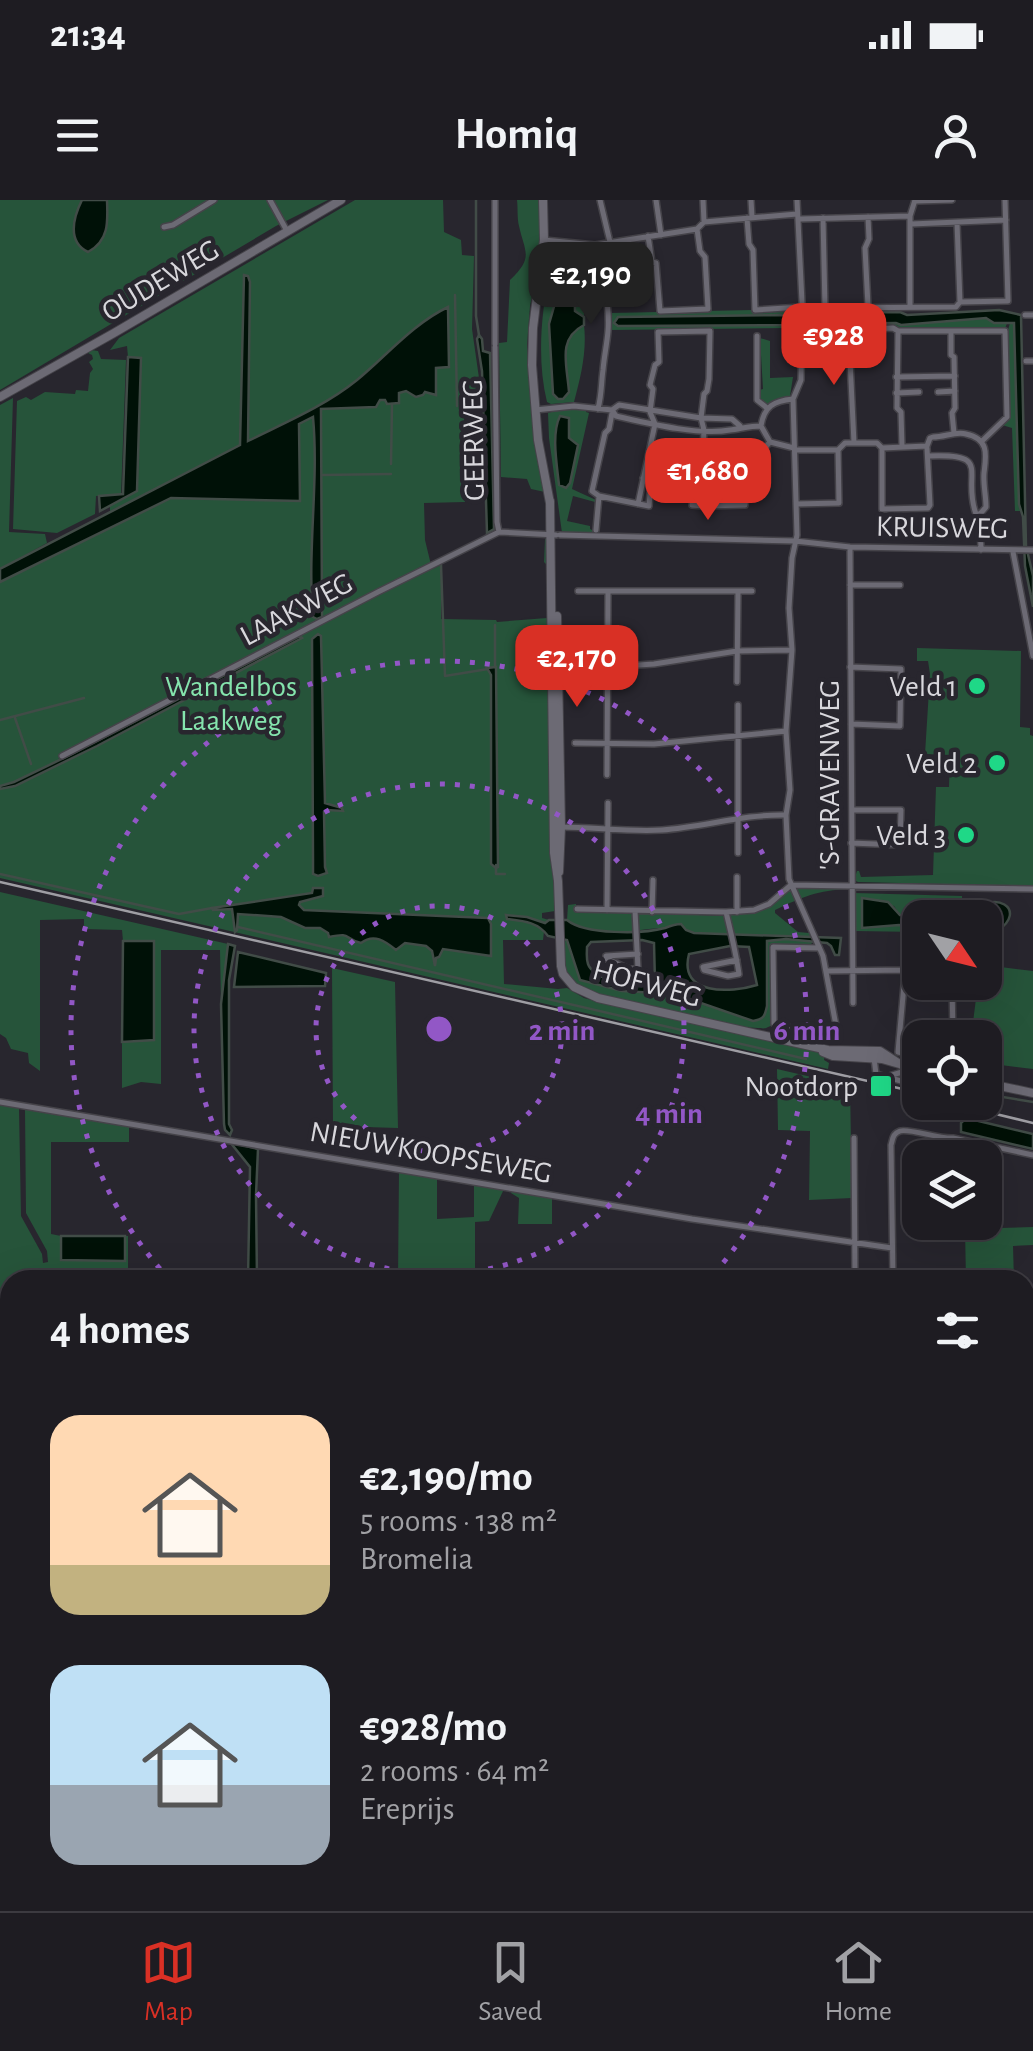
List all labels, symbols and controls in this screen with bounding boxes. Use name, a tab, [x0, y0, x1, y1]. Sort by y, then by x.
text: 21:34	[50, 16, 126, 54]
icon: menu	[50, 108, 105, 163]
icon: person	[928, 108, 983, 163]
text: Homiq	[455, 112, 578, 157]
street label: OUDEWEG	[97, 234, 224, 327]
pin: €2,190	[510, 242, 672, 327]
text: €2,190	[551, 258, 632, 290]
pin: €928	[775, 303, 893, 388]
text: €928	[803, 319, 865, 351]
street label: GEERWEG	[458, 379, 490, 501]
pin: €1,680	[627, 438, 789, 523]
text: €1,680	[667, 454, 749, 486]
street label: KRUISWEG	[876, 512, 1008, 544]
street label: LAAKWEG	[235, 568, 358, 652]
pin: €2,170	[496, 625, 658, 710]
text: €2,170	[537, 641, 617, 673]
park label: Wandelbos Laakweg	[165, 672, 297, 736]
place label: Veld 1	[889, 672, 957, 702]
marker: Veld 1	[966, 675, 988, 697]
street label: 'S-GRAVENWEG	[815, 680, 845, 870]
place label: Veld 2	[906, 749, 977, 779]
marker: Veld 2	[986, 752, 1008, 774]
place label: Veld 3	[876, 821, 946, 851]
marker: Veld 3	[955, 824, 977, 846]
north arrow	[902, 900, 1002, 1000]
map controls	[902, 900, 1002, 1240]
street label: HOFWEG	[589, 955, 704, 1013]
centre of rings	[421, 1011, 457, 1047]
text: 2 min	[529, 1016, 595, 1046]
text: 6 min	[774, 1016, 840, 1046]
button: locate	[902, 1020, 1002, 1120]
place label: Nootdorp	[745, 1072, 858, 1102]
marker: Nootdorp	[868, 1073, 894, 1099]
text: 4 min	[635, 1099, 703, 1129]
street label: NIEUWKOOPSEWEG	[307, 1117, 554, 1189]
button: layers	[902, 1140, 1002, 1240]
icon: filters	[930, 1303, 985, 1358]
text: 4 homes	[50, 1309, 190, 1351]
icon: home	[130, 1455, 250, 1575]
text: €2,190/mo	[360, 1456, 533, 1498]
text: 5 rooms · 138 m²	[360, 1505, 557, 1537]
text: Bromelia	[360, 1543, 473, 1575]
icon: home	[130, 1705, 250, 1825]
text: €928/mo	[360, 1706, 507, 1748]
text: 2 rooms · 64 m²	[360, 1755, 549, 1787]
text: Ereprijs	[360, 1793, 455, 1825]
tab: Map	[141, 1935, 196, 2029]
tab: Saved	[478, 1935, 542, 2029]
tab: Home	[825, 1935, 892, 2029]

